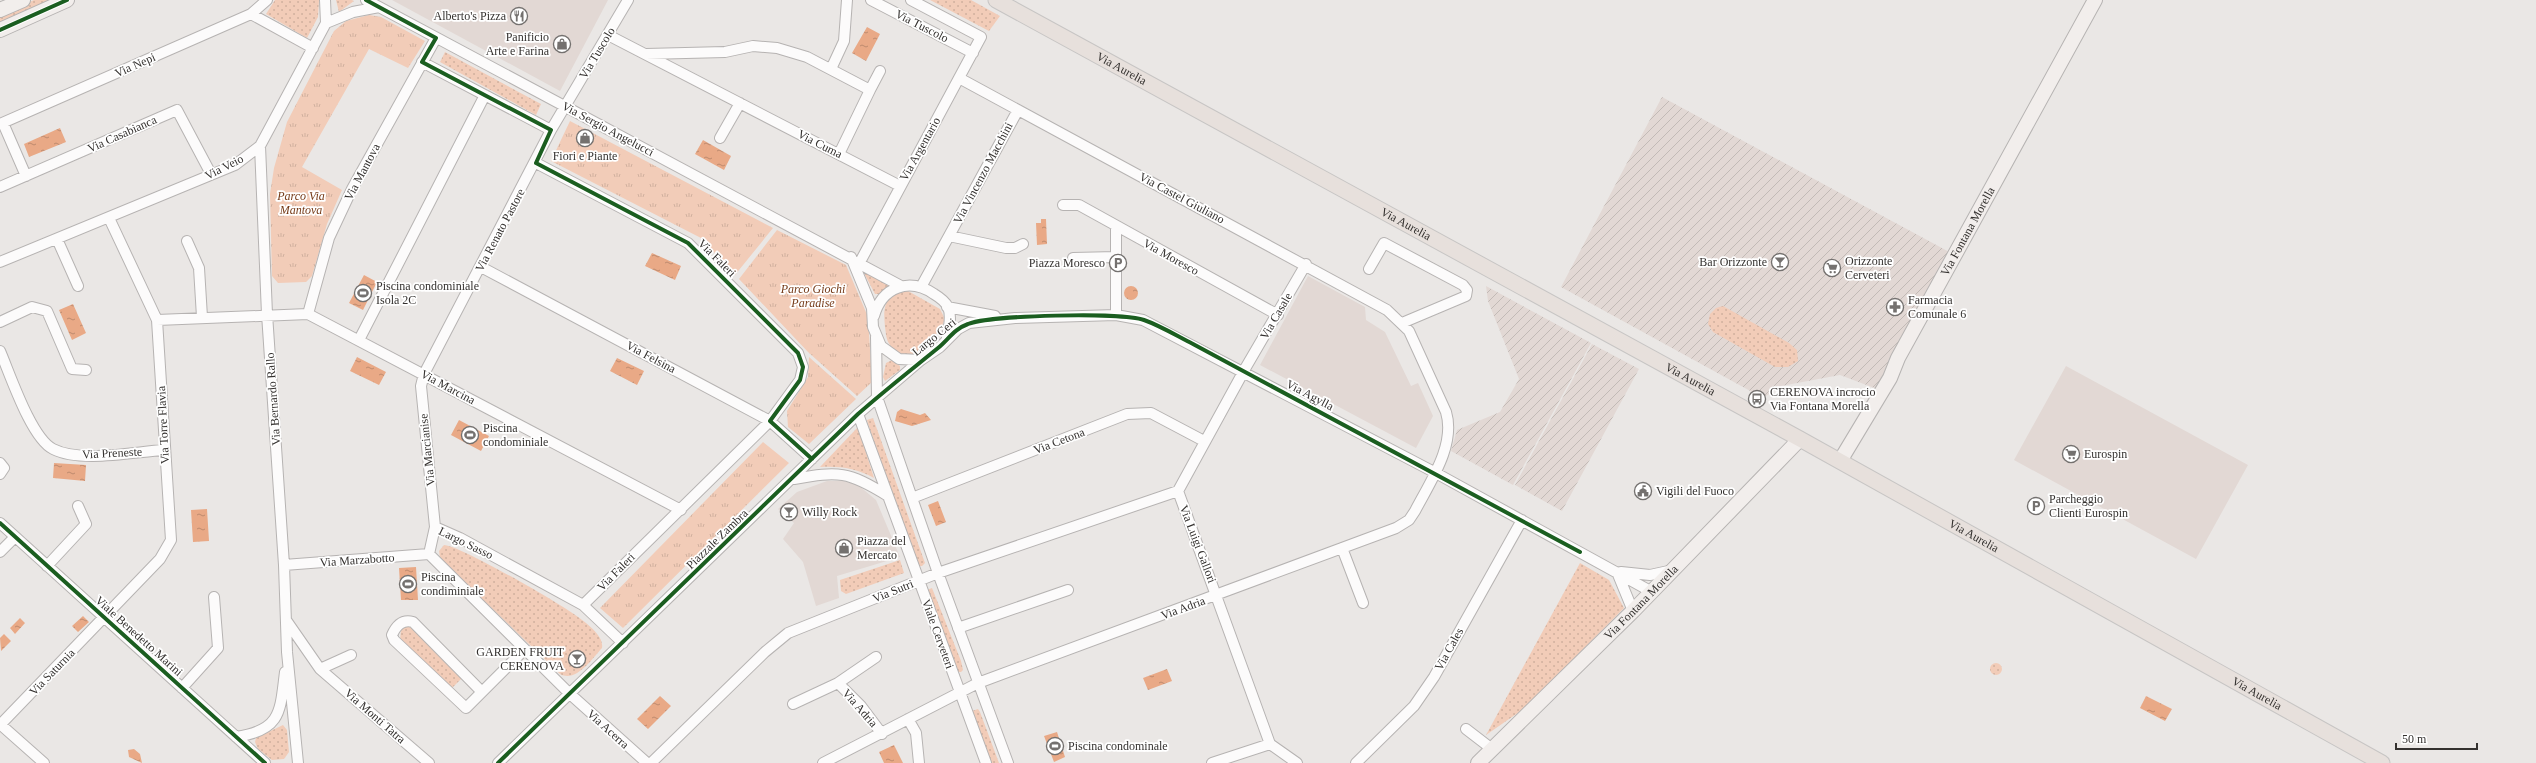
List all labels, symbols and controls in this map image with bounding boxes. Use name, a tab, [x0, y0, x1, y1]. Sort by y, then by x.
restaurant icon: Alberto's Pizza	[509, 6, 529, 26]
street label: Via Tuscolo	[893, 7, 951, 45]
place label: Alberto's Pizza	[434, 9, 507, 23]
street label: Via Tuscolo	[576, 25, 618, 81]
place label: Panificio Arte e Farina	[486, 30, 550, 58]
shop icon: Panificio Arte e Farina	[552, 34, 572, 54]
street label: Via Aurelia	[1094, 49, 1150, 88]
street label: Via Nepi	[113, 50, 158, 80]
street label: Via Sergio Angelucci	[560, 99, 657, 160]
street label: Via Casabianca	[85, 112, 159, 155]
street label: Via Argentario	[897, 115, 943, 183]
street label: Via Vincenzo Macchini	[950, 119, 1016, 226]
street label: Via Cuma	[795, 127, 845, 161]
shop icon: Fiori e Piante	[575, 128, 595, 148]
street label: Via Mantova	[341, 141, 383, 203]
place label: Fiori e Piante	[553, 149, 617, 163]
street label: Via Veio	[202, 151, 246, 183]
street label: Via Castel Giuliano	[1137, 170, 1227, 226]
street label: Via Fontana Morella	[1938, 184, 1998, 278]
street label: Via Renato Pastore	[472, 186, 528, 274]
park label: Parco Via Mantova	[276, 189, 325, 217]
street label: Via Aurelia	[1378, 204, 1434, 243]
street label: Via Faleri	[695, 236, 739, 280]
street label: Via Moresco	[1141, 236, 1201, 278]
bar icon: Bar Orizzonte	[1770, 252, 1790, 272]
parking icon: Piazza Moresco	[1108, 253, 1128, 273]
place label: Orizzonte Cerveteri	[1845, 254, 1892, 282]
place label: Bar Orizzonte	[1699, 255, 1767, 269]
place label: Piazza Moresco	[1029, 256, 1105, 270]
supermarket icon: Orizzonte Cerveteri	[1822, 258, 1842, 278]
place label: Piscina condominiale Isola 2C	[376, 279, 479, 307]
park label: Parco Giochi Paradise	[780, 282, 845, 310]
sports icon: Piscina condominiale Isola 2C	[353, 283, 373, 303]
street label: Via Casale	[1257, 290, 1295, 342]
place label: Farmacia Comunale 6	[1908, 293, 1966, 321]
pharmacy icon: Farmacia Comunale 6	[1885, 297, 1905, 317]
street label: Largo Ceri	[909, 315, 959, 359]
street label: Via Felsina	[624, 338, 679, 376]
street label: Via Bernardo Rallo	[263, 352, 283, 446]
street label: Via Aurelia	[1663, 360, 1718, 399]
street label: Via Marcina	[418, 367, 478, 407]
street label: Via Agylla	[1284, 377, 1337, 414]
street label: Via Torre Flavia	[154, 385, 172, 464]
place label: CERENOVA incrocio Via Fontana Morella	[1770, 385, 1875, 413]
bus stop icon: CERENOVA incrocio Via Fontana Morella	[1747, 389, 1767, 409]
street label: Via Marcianise	[416, 413, 438, 487]
place label: Piscina condominiale	[483, 421, 548, 449]
sports icon: Piscina condominiale	[460, 425, 480, 445]
street label: Via Cetona	[1031, 425, 1087, 457]
street label: Via Preneste	[82, 444, 142, 462]
supermarket icon: Eurospin	[2061, 444, 2081, 464]
place label: Eurospin	[2084, 447, 2127, 461]
public building icon: Vigili del Fuoco	[1633, 481, 1653, 501]
place label: Vigili del Fuoco	[1656, 484, 1734, 498]
place label: Parcheggio Clienti Eurospin	[2049, 492, 2128, 520]
parking icon: Parcheggio Clienti Eurospin	[2026, 496, 2046, 516]
bar icon: Willy Rock	[779, 502, 799, 522]
street label: Via Luigi Gallori	[1177, 503, 1220, 586]
place label: Willy Rock	[802, 505, 857, 519]
street label: Piazzale Zambra	[683, 506, 751, 572]
street label: Via Aurelia	[1946, 516, 2002, 556]
street label: Largo Sasso	[437, 524, 495, 562]
place label: Piazza del Mercato	[857, 534, 907, 562]
shop icon: Piazza del Mercato	[834, 538, 854, 558]
street label: Via Marzabotto	[319, 550, 395, 570]
street label: Via Faleri	[594, 550, 638, 594]
street label: Via Fontana Morella	[1601, 561, 1681, 642]
place label: Piscina condiminiale	[421, 570, 484, 598]
sports icon: Piscina condiminiale	[398, 574, 418, 594]
street label: Via Sutri	[870, 576, 916, 606]
street label: Viale Benedetto Marini	[92, 593, 186, 679]
street label: Via Adria	[1159, 593, 1208, 622]
street label: Viale Cerveteri	[919, 597, 957, 671]
street label: Via Cales	[1432, 625, 1466, 673]
street label: Via Saturnia	[26, 645, 78, 698]
place label: GARDEN FRUIT CERENOVA	[476, 645, 565, 673]
bar icon: GARDEN FRUIT CERENOVA	[567, 649, 587, 669]
street label: Via Aurelia	[2229, 674, 2285, 713]
street label: Via Monti Tatra	[342, 686, 409, 747]
street label: Via Adria	[840, 686, 881, 731]
street label: Via Acerra	[584, 707, 632, 752]
scale bar	[2396, 725, 2477, 751]
text: 50 m	[2402, 732, 2427, 746]
sports icon: Piscina condominale	[1045, 736, 1065, 756]
place label: Piscina condominale	[1068, 739, 1168, 753]

